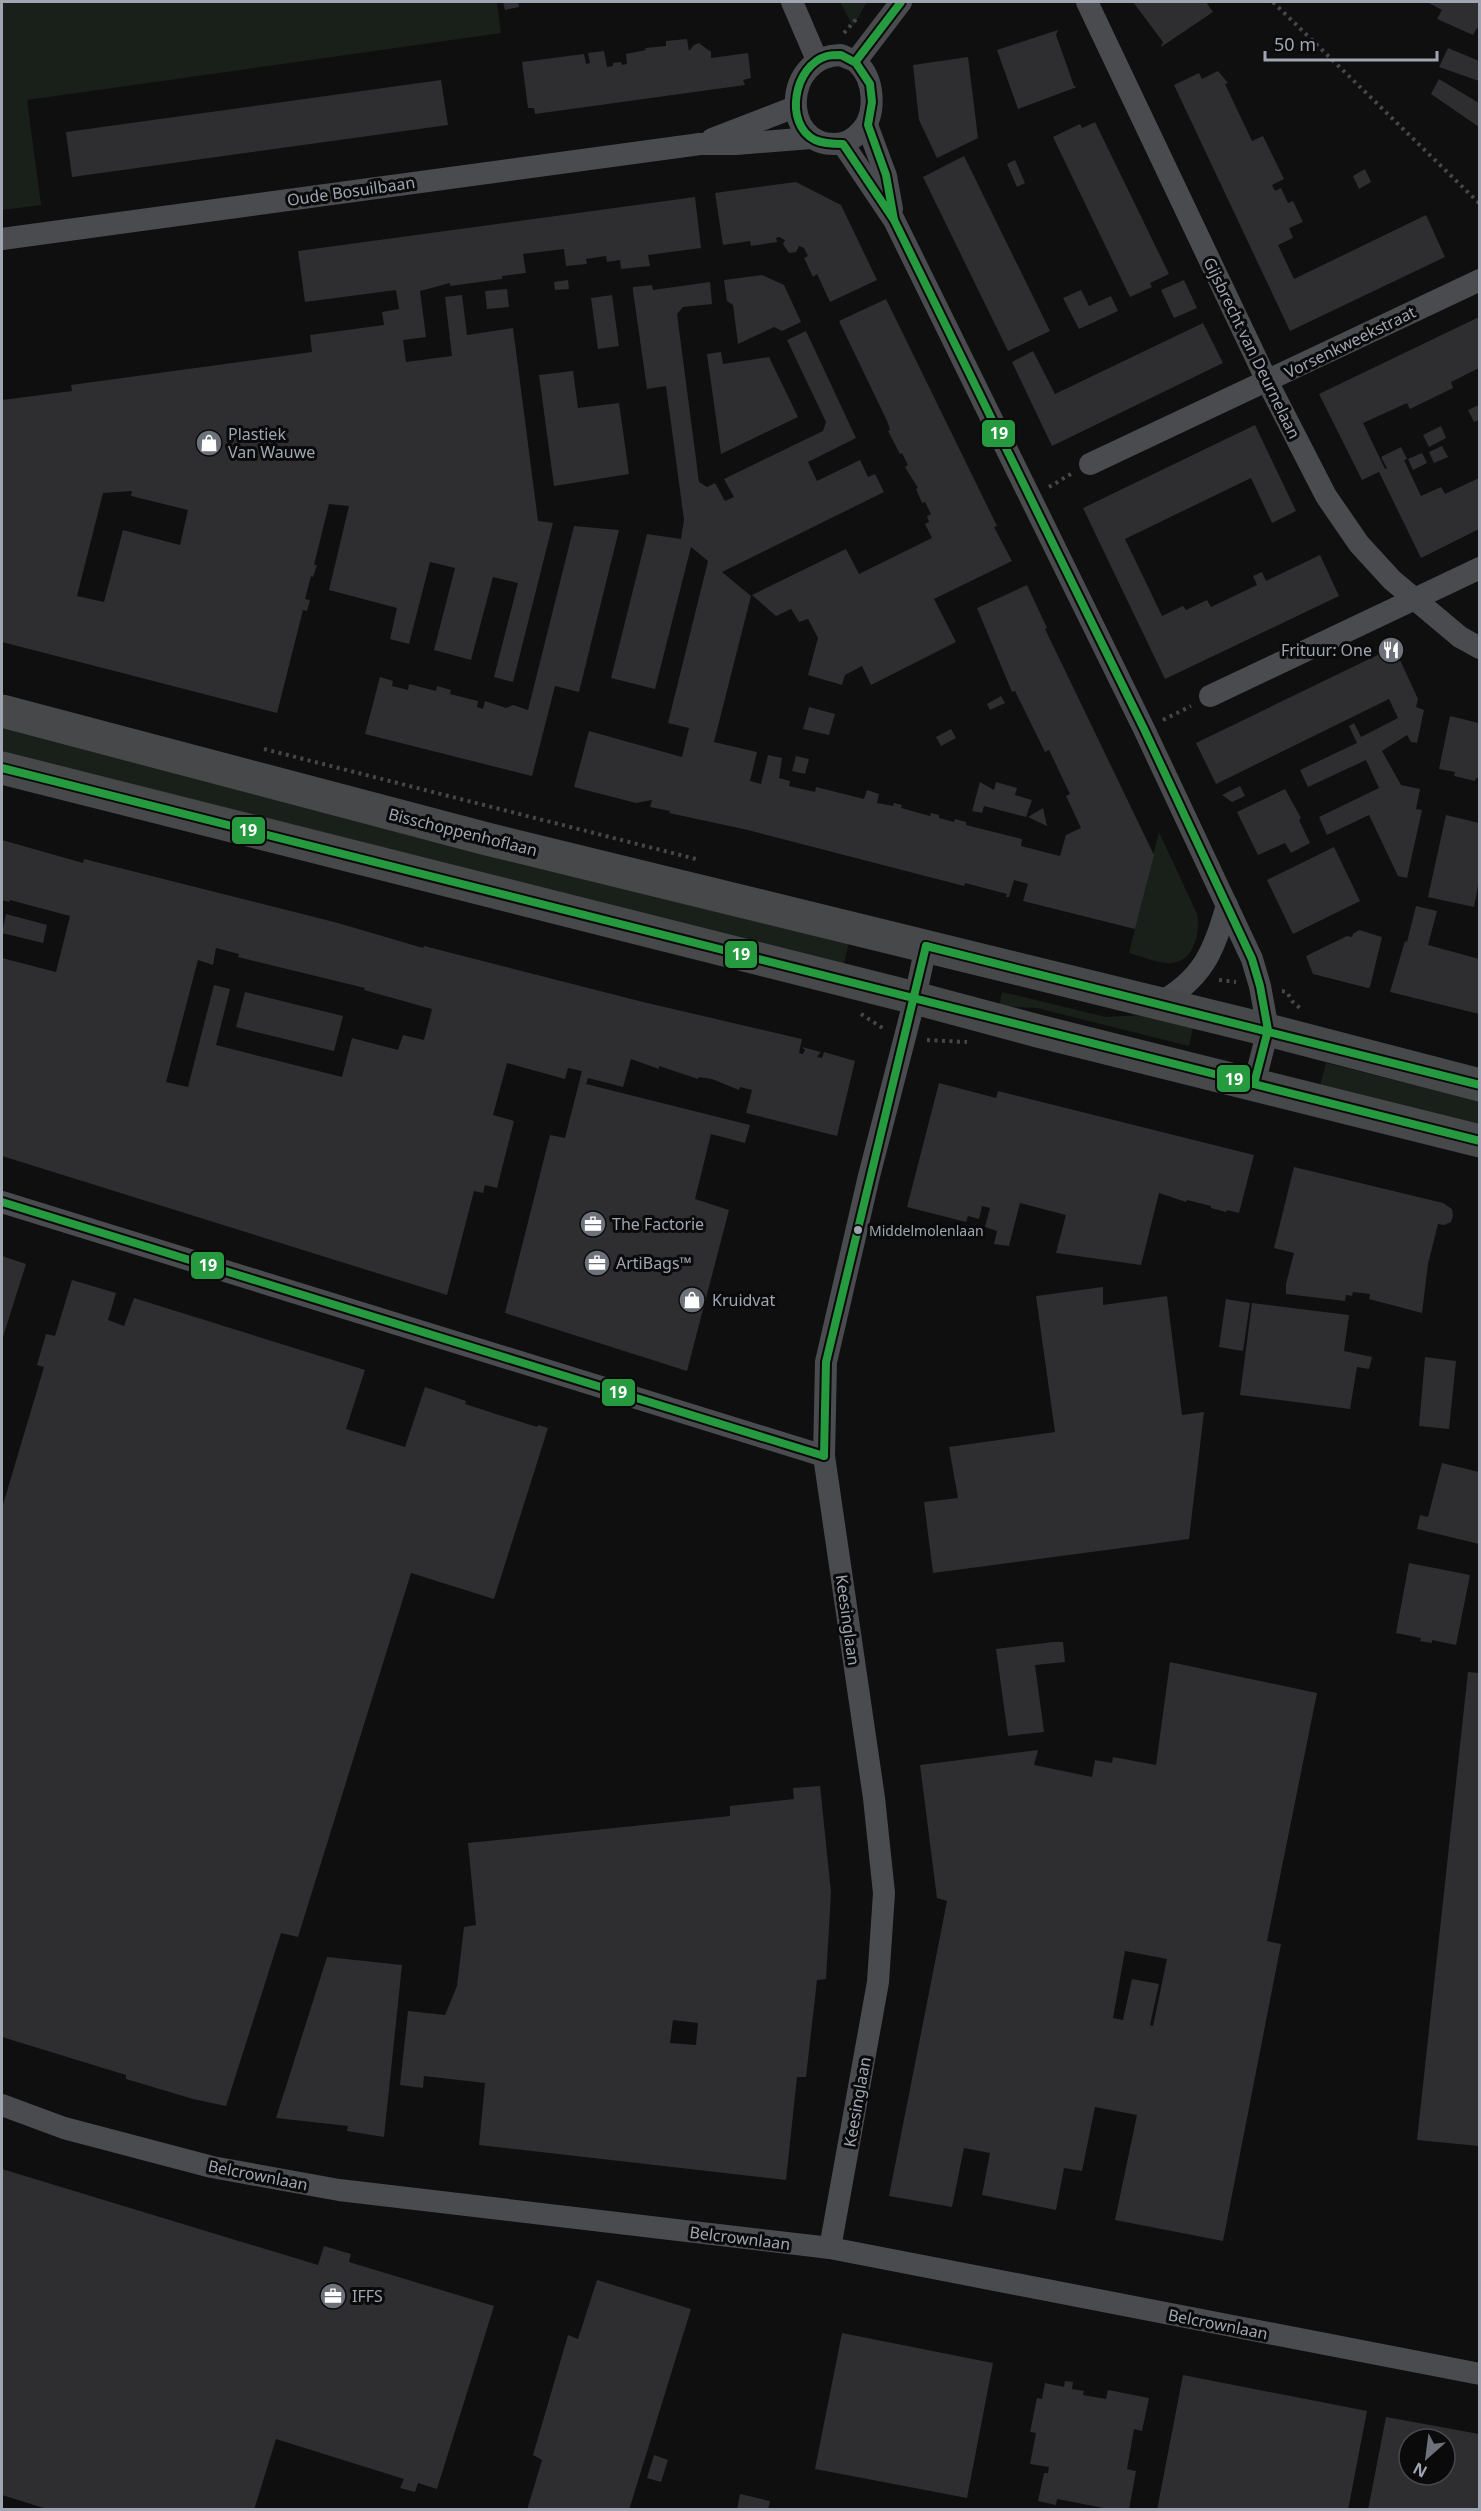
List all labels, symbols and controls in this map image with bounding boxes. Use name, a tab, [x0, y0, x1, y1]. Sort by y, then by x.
scale bar	[1265, 24, 1438, 62]
text: 50 m	[1274, 32, 1316, 56]
street label: Oude Bosuilbaan	[286, 171, 416, 211]
street label: Gijsbrecht van Deurnelaan	[1198, 254, 1306, 442]
street label: Vorsenkweekstraat	[1281, 301, 1419, 383]
line badge: 19	[981, 419, 1016, 448]
text: 19	[990, 422, 1008, 444]
place label: Plastiek Van Wauwe	[228, 423, 315, 463]
shop icon: Plastiek Van Wauwe	[194, 428, 224, 458]
restaurant icon: Frituur: One	[1376, 635, 1406, 665]
place label: Frituur: One	[1281, 639, 1372, 661]
street label: Bisschoppenhoflaan	[386, 803, 540, 861]
line badge: 19	[231, 816, 266, 845]
text: 19	[239, 819, 257, 841]
line badge: 19	[724, 940, 758, 969]
text: 19	[732, 943, 750, 965]
line badge: 19	[1216, 1064, 1251, 1093]
text: 19	[1225, 1068, 1243, 1090]
office icon: The Factorie	[578, 1209, 608, 1239]
place label: The Factorie	[612, 1213, 704, 1235]
place label: Middelmolenlaan	[869, 1221, 984, 1240]
marker: Middelmolenlaan	[852, 1224, 864, 1236]
office icon: ArtiBags™	[582, 1248, 612, 1278]
line badge: 19	[190, 1251, 225, 1280]
place label: ArtiBags™	[616, 1252, 692, 1274]
text: 19	[199, 1254, 217, 1276]
shop icon: Kruidvat	[677, 1285, 707, 1315]
place label: Kruidvat	[712, 1289, 775, 1311]
line badge: 19	[601, 1378, 636, 1407]
text: 19	[609, 1381, 627, 1403]
street label: Keesinglaan	[831, 1573, 865, 1667]
street label: Keesinglaan	[838, 2055, 876, 2149]
street label: Belcrownlaan	[206, 2155, 310, 2195]
street label: Belcrownlaan	[688, 2221, 792, 2255]
office icon: IFFS	[318, 2281, 348, 2311]
place label: IFFS	[352, 2285, 383, 2307]
street label: Belcrownlaan	[1166, 2304, 1270, 2344]
north arrow	[1397, 2427, 1457, 2487]
text: N	[1409, 2457, 1431, 2483]

